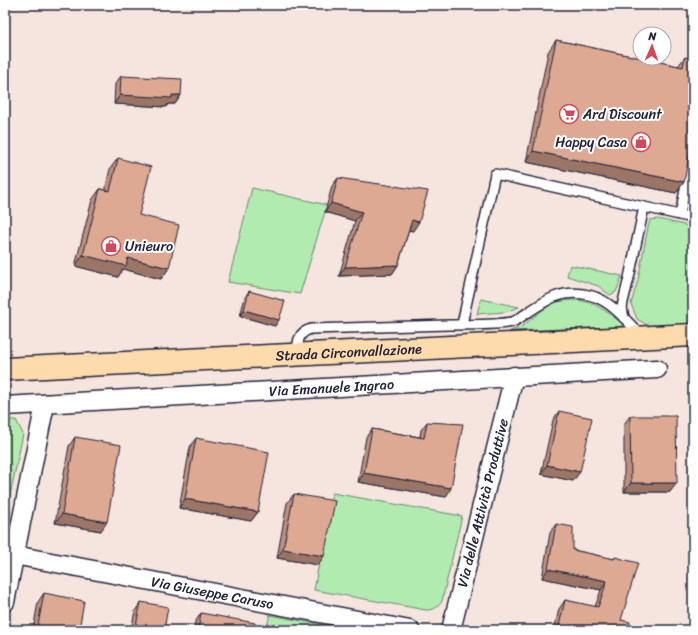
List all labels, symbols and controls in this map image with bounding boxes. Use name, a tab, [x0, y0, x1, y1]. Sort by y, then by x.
north arrow	[632, 26, 672, 66]
text: N	[647, 27, 657, 46]
place label: Ard Discount	[582, 102, 663, 127]
supermarket icon: Ard Discount	[558, 103, 580, 125]
place label: Happy Casa	[555, 130, 627, 155]
shop icon: Happy Casa	[630, 131, 652, 153]
place label: Unieuro	[125, 234, 173, 259]
shop icon: Unieuro	[100, 235, 122, 257]
street label: Strada Circonvallazione	[275, 336, 423, 368]
street label: Via Emanuele Ingrao	[268, 371, 395, 403]
street label: Via delle Attività Produttive	[450, 416, 516, 590]
street label: Via Giuseppe Caruso	[149, 569, 276, 616]

